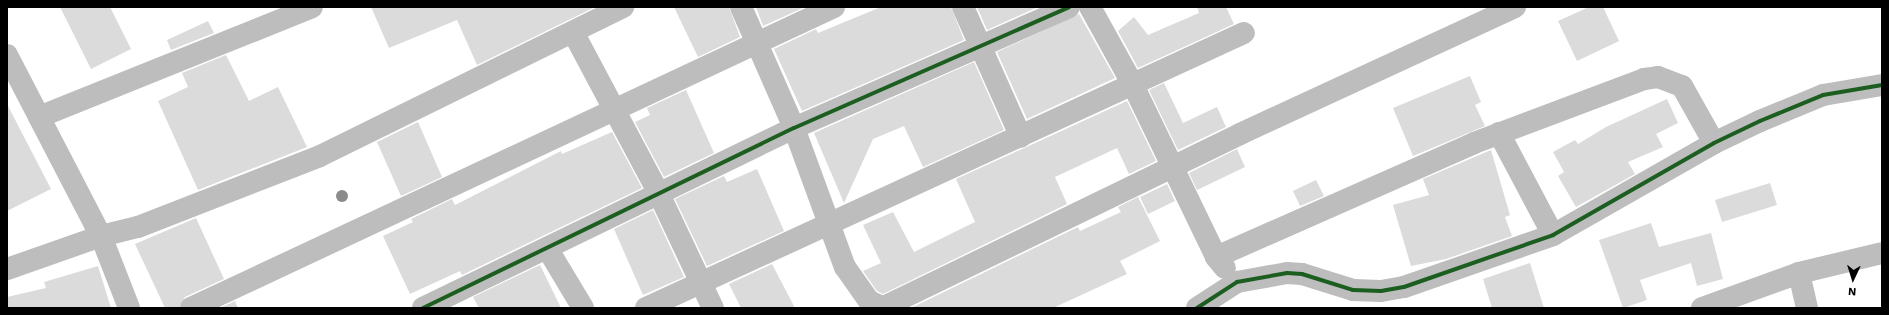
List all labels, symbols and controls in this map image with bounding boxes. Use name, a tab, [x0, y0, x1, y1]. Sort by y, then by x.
north arrow	[1833, 259, 1873, 299]
text: N	[1848, 285, 1857, 298]

